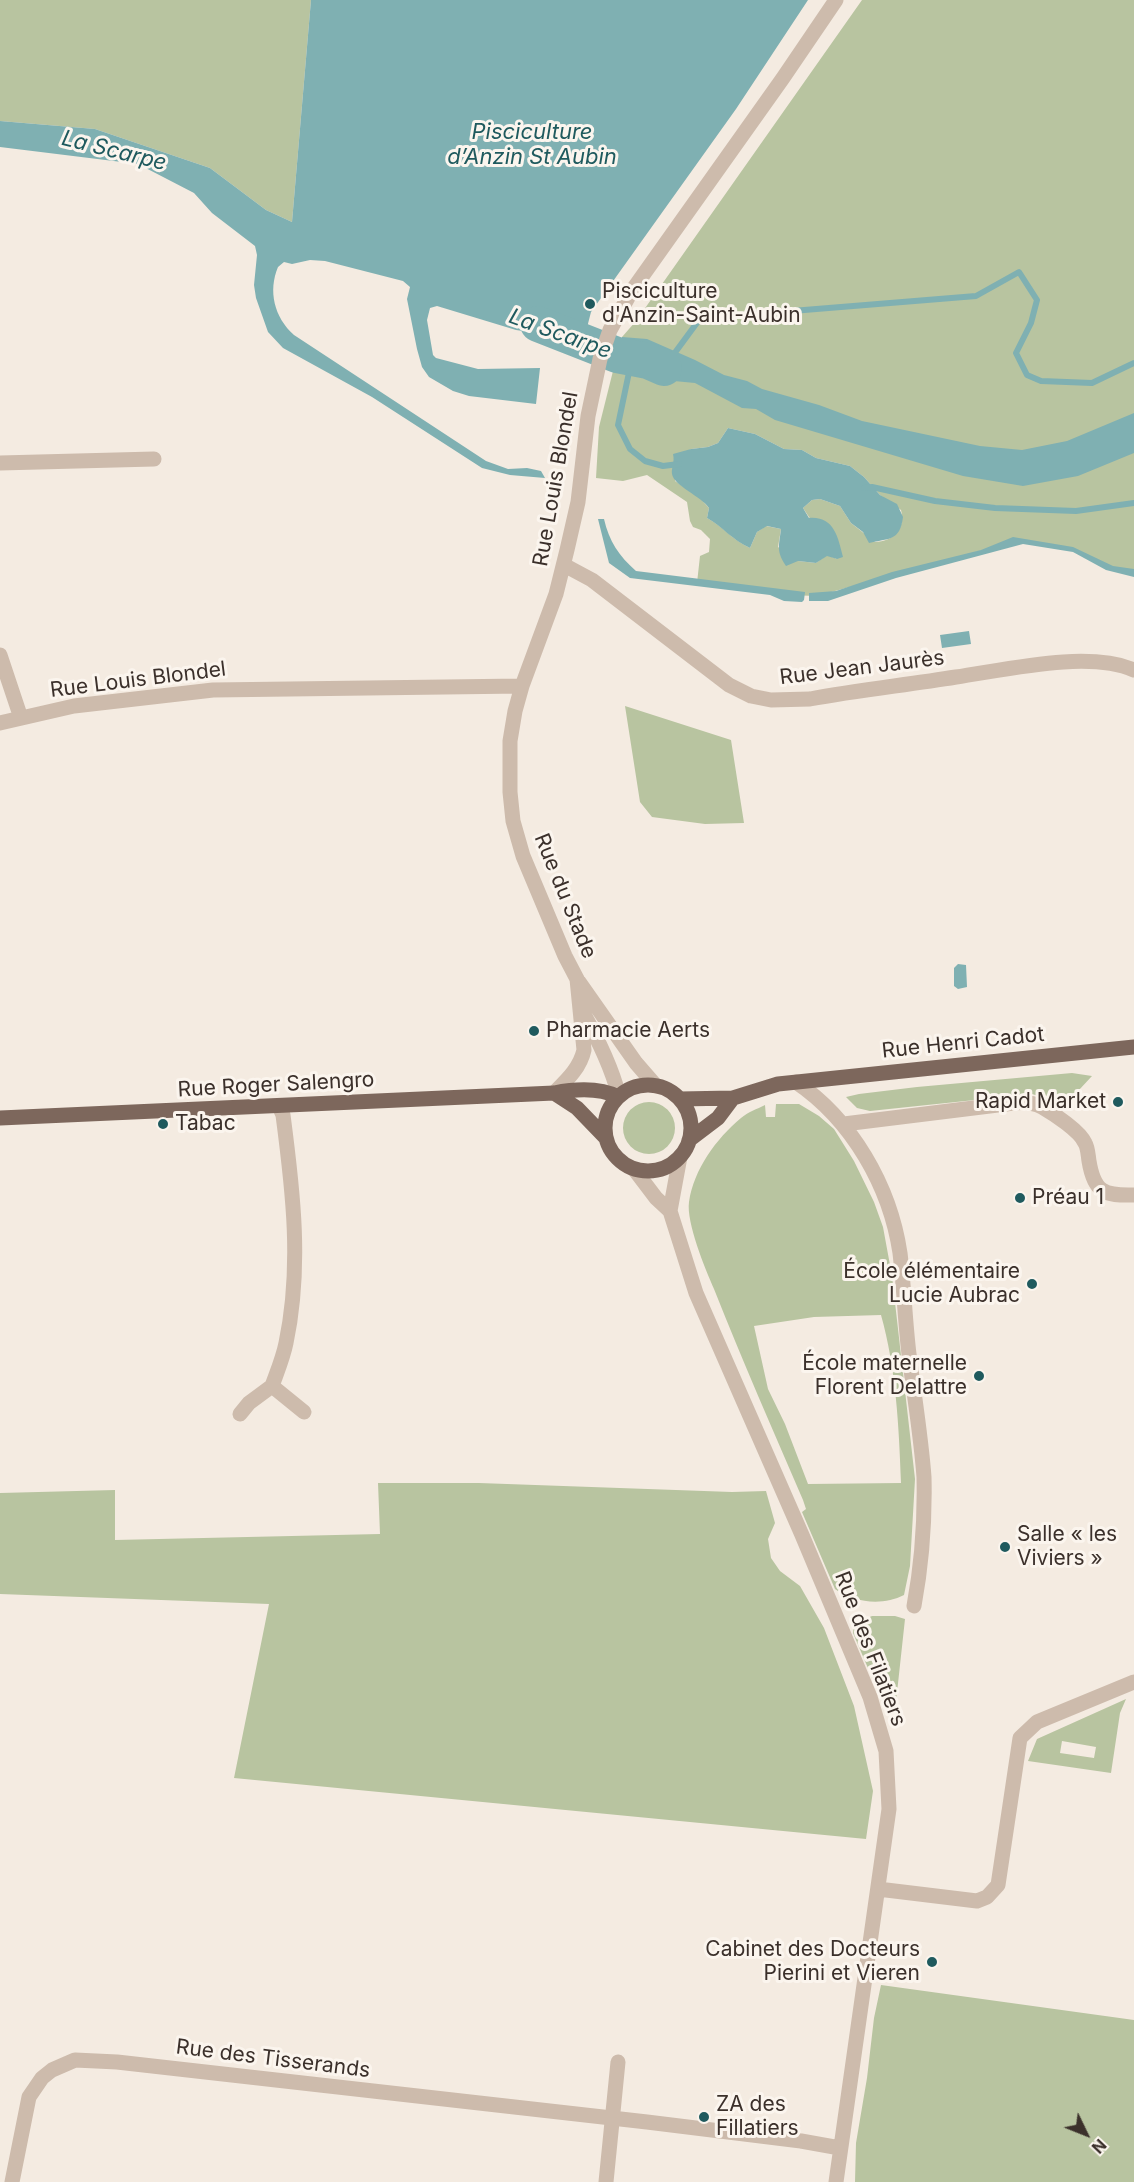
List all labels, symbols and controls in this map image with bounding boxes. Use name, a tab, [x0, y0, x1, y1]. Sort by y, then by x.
water label: Pisciculture d’Anzin St Aubin	[447, 119, 617, 170]
water label: La Scarpe	[59, 125, 169, 177]
place label: Pisciculture d'Anzin-Saint-Aubin	[602, 279, 801, 329]
marker: Pisciculture d'Anzin-Saint-Aubin	[583, 297, 597, 311]
water label: La Scarpe	[505, 303, 615, 365]
street label: Rue Louis Blondel	[528, 390, 584, 568]
street label: Rue Jean Jaurès	[778, 645, 946, 691]
street label: Rue Louis Blondel	[49, 657, 227, 703]
street label: Rue du Stade	[528, 830, 602, 962]
place label: Pharmacie Aerts	[546, 1018, 710, 1044]
street label: Rue Henri Cadot	[881, 1022, 1045, 1064]
marker: Pharmacie Aerts	[527, 1024, 541, 1038]
street label: Rue Roger Salengro	[177, 1067, 375, 1103]
place label: Rapid Market	[975, 1089, 1106, 1115]
marker: Rapid Market	[1111, 1095, 1125, 1109]
place label: Tabac	[175, 1111, 236, 1137]
marker: Tabac	[156, 1117, 170, 1131]
place label: Préau 1	[1032, 1185, 1104, 1211]
marker: Préau 1	[1013, 1191, 1027, 1205]
place label: École élémentaire Lucie Aubrac	[843, 1259, 1020, 1309]
marker: École élémentaire Lucie Aubrac	[1025, 1277, 1039, 1291]
place label: École maternelle Florent Delattre	[802, 1351, 967, 1401]
marker: École maternelle Florent Delattre	[972, 1369, 986, 1383]
place label: Salle « les Viviers »	[1017, 1522, 1117, 1572]
marker: Salle « les Viviers »	[998, 1540, 1012, 1554]
street label: Rue des Filatiers	[829, 1568, 911, 1730]
place label: Cabinet des Docteurs Pierini et Vieren	[705, 1937, 920, 1987]
marker: Cabinet des Docteurs Pierini et Vieren	[925, 1955, 939, 1969]
street label: Rue des Tisserands	[175, 2035, 371, 2083]
place label: ZA des Fillatiers	[716, 2092, 799, 2142]
north arrow	[1056, 2104, 1116, 2164]
marker: ZA des Fillatiers	[697, 2110, 711, 2124]
text: N	[1088, 2135, 1111, 2158]

